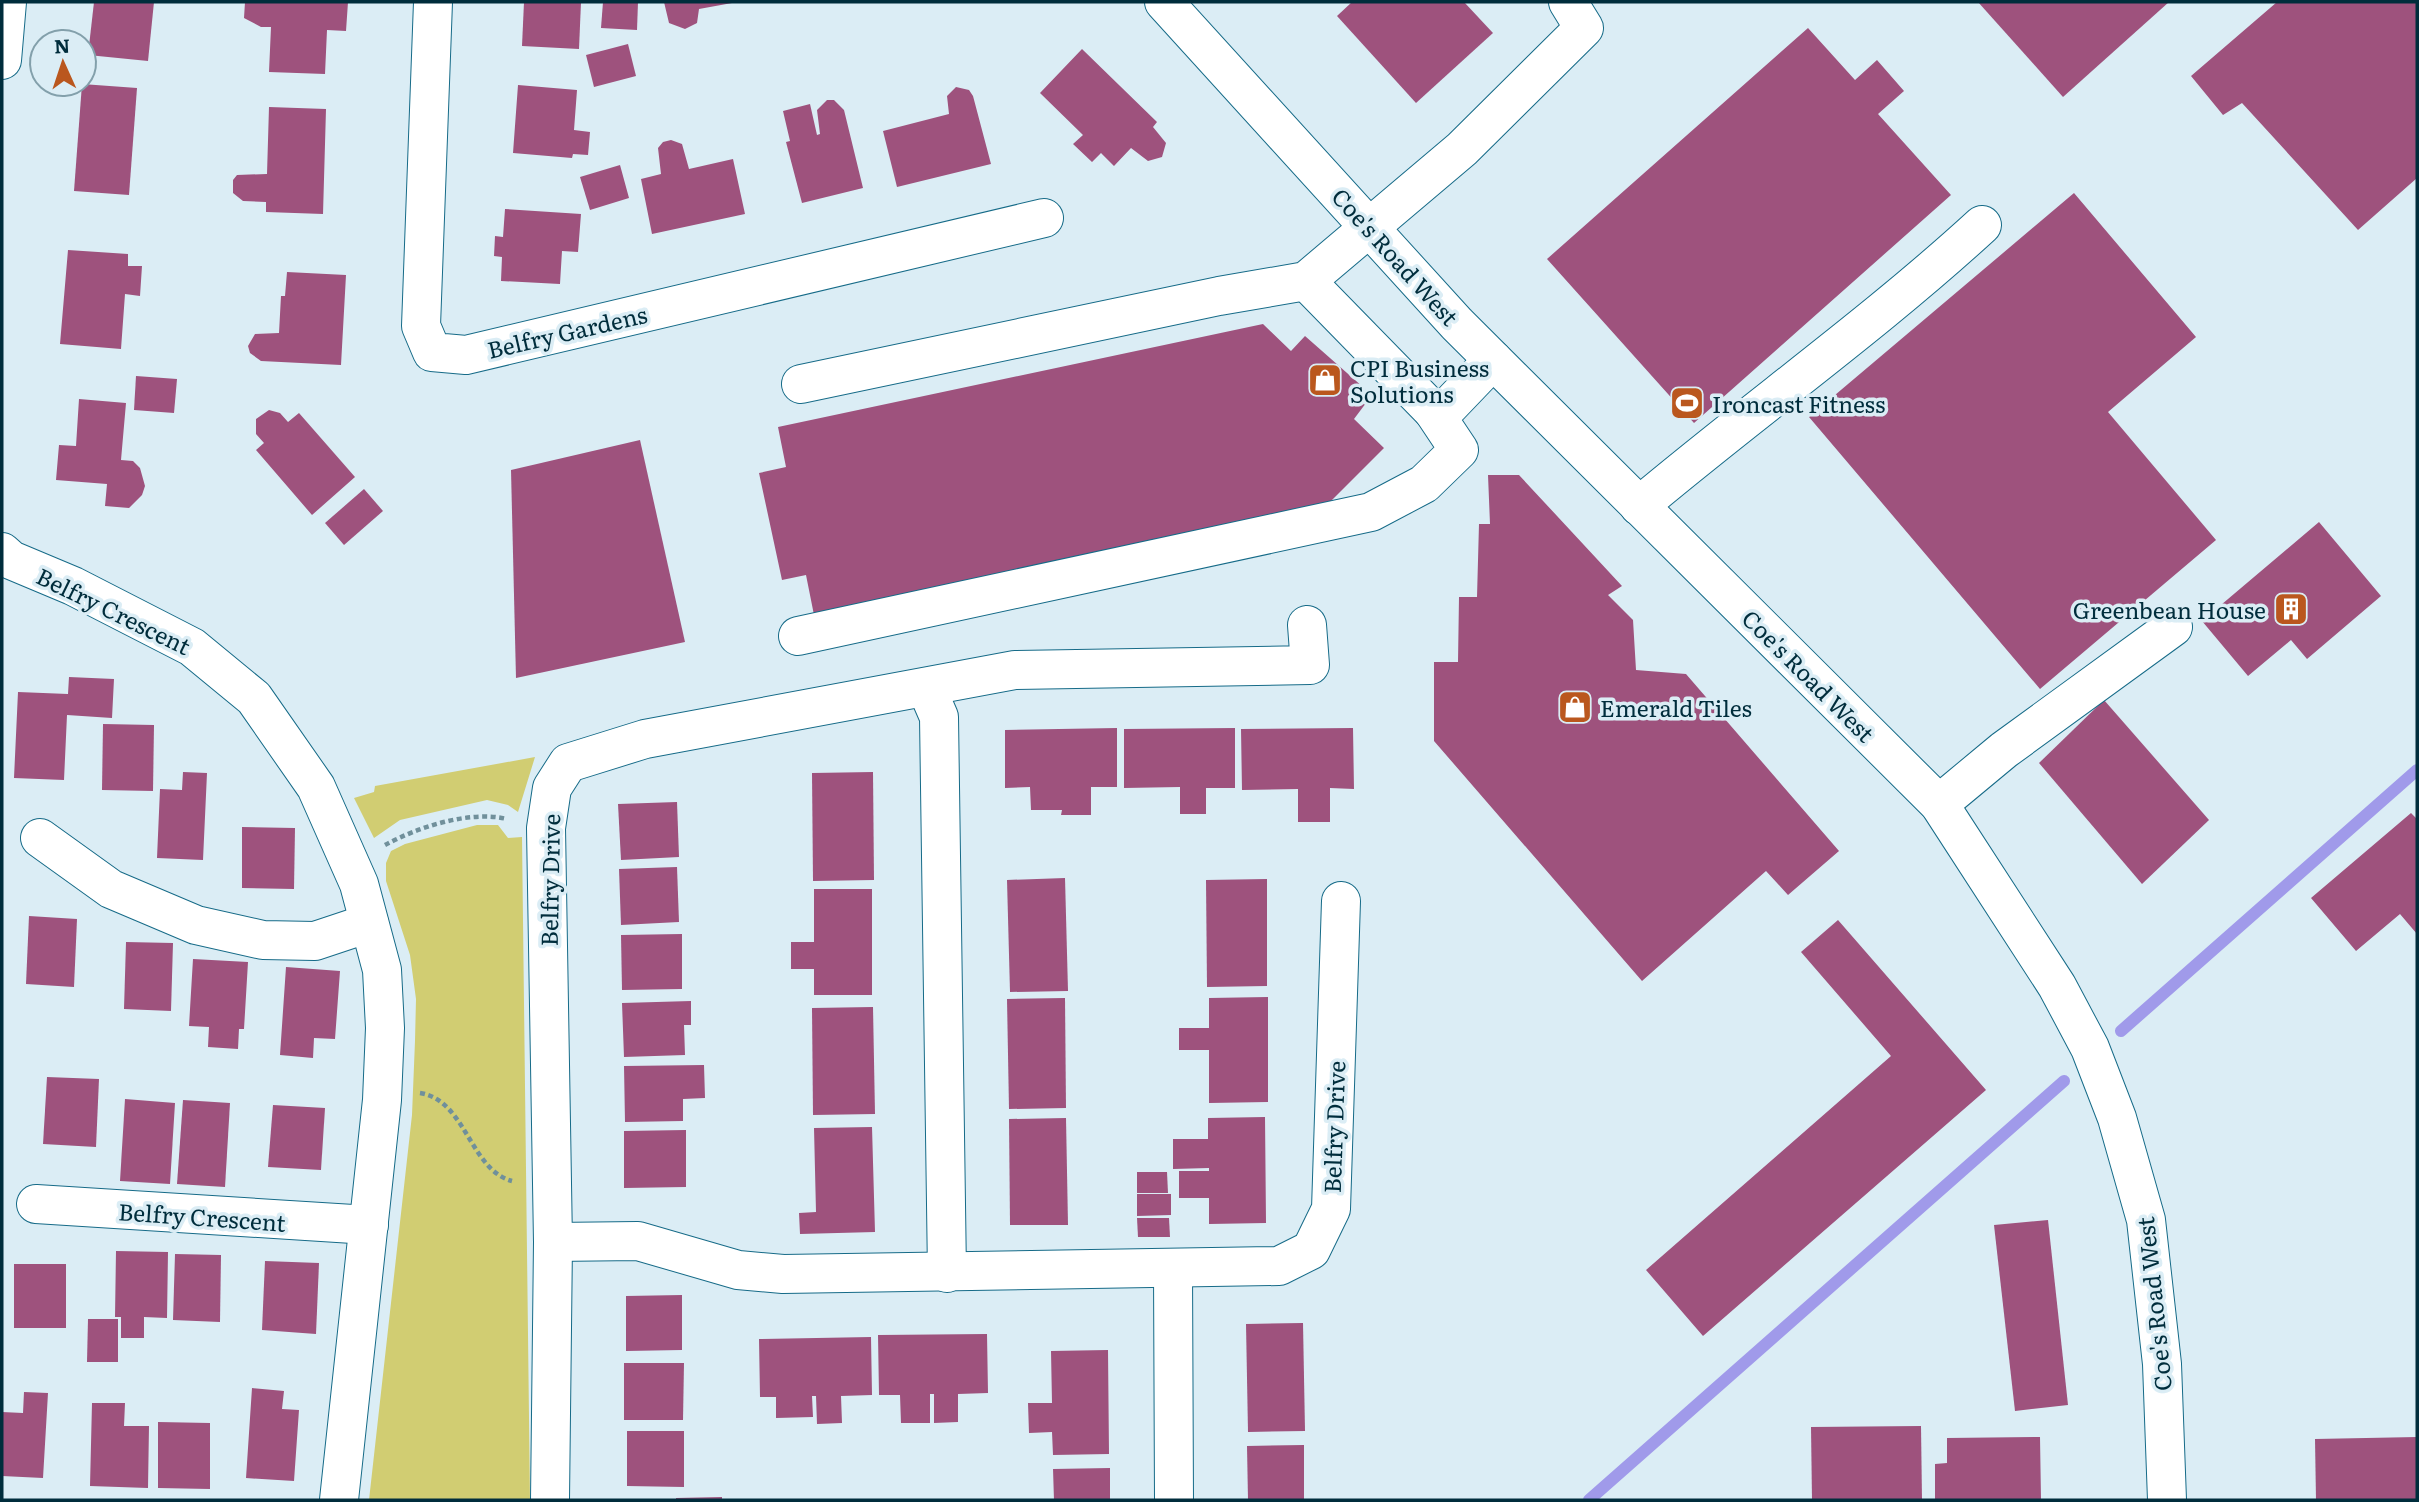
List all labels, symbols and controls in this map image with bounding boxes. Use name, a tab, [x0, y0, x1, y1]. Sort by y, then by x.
north arrow	[28, 28, 98, 98]
text: N	[53, 31, 71, 59]
street label: Coe's Road West	[1325, 180, 1468, 333]
street label: Belfry Gardens	[484, 296, 650, 366]
place label: CPI Business Solutions	[1350, 350, 1489, 410]
shop icon: CPI Business Solutions	[1306, 361, 1344, 399]
sports icon: Ironcast Fitness	[1668, 384, 1706, 422]
place label: Ironcast Fitness	[1712, 386, 1885, 420]
street label: Belfry Crescent	[31, 558, 197, 662]
building icon: Greenbean House	[2272, 590, 2310, 628]
place label: Greenbean House	[2073, 592, 2266, 626]
street label: Coe's Road West	[1735, 601, 1883, 749]
shop icon: Emerald Tiles	[1556, 688, 1594, 726]
place label: Emerald Tiles	[1600, 690, 1752, 724]
street label: Belfry Drive	[531, 813, 567, 947]
street label: Belfry Drive	[1314, 1060, 1352, 1194]
street label: Belfry Crescent	[117, 1193, 288, 1239]
street label: Coe's Road West	[2127, 1214, 2179, 1393]

